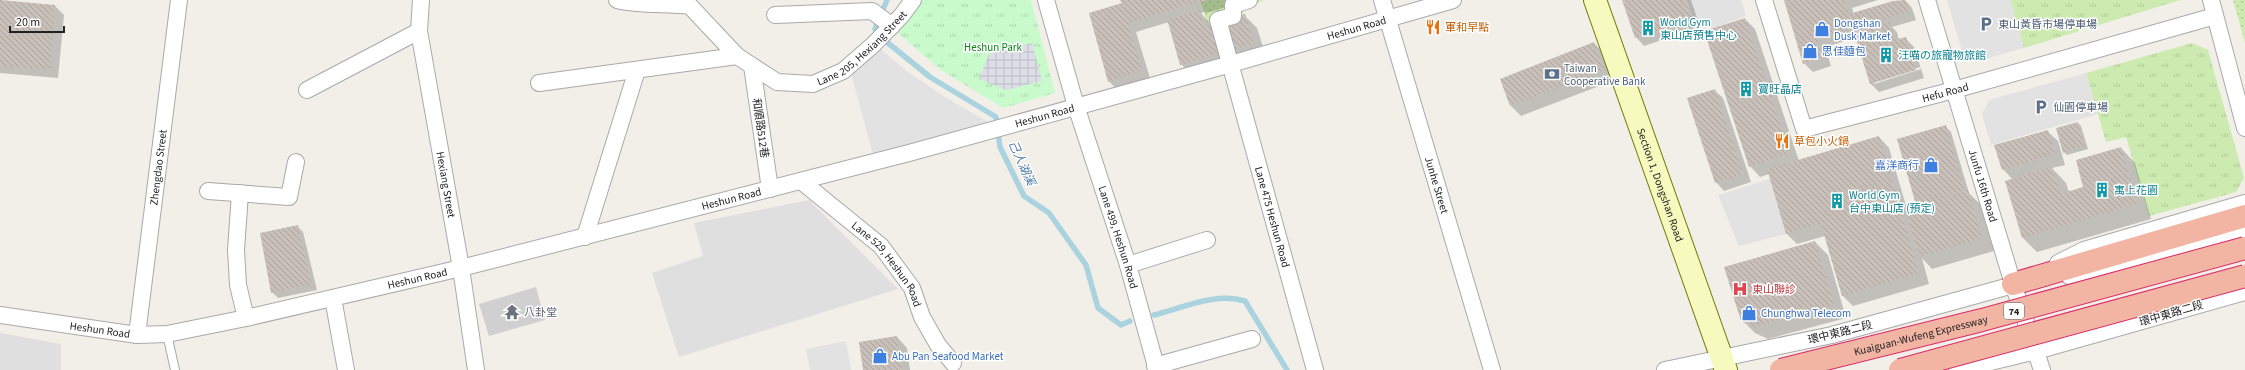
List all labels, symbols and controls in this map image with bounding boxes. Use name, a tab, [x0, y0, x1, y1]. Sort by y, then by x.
scale bar	[10, 8, 64, 34]
street label: Lane 205, Hexiang Street	[815, 8, 911, 89]
street label: Heshun Road	[1325, 13, 1388, 44]
text: 20 m	[16, 14, 40, 31]
place label: World Gym 東山店預售中心	[1660, 15, 1737, 43]
parking icon: 東山黃昏市場停車場	[1977, 15, 1995, 33]
place label: Dongshan Dusk Market	[1834, 16, 1891, 44]
place label: 東山黃昏市場停車場	[1998, 17, 2097, 32]
restaurant icon: 軍和早點	[1424, 18, 1442, 36]
building icon: World Gym 東山店預售中心	[1639, 19, 1657, 37]
place label: 軍和早點	[1445, 20, 1489, 35]
shop icon: Dongshan Dusk Market	[1813, 20, 1831, 38]
park label: Heshun Park	[964, 40, 1023, 55]
shop icon: 思佳麵包	[1801, 42, 1819, 60]
place label: 思佳麵包	[1822, 44, 1866, 59]
building icon: 汪喵の旅寵物旅館	[1877, 46, 1895, 64]
place label: 汪喵の旅寵物旅館	[1898, 48, 1986, 63]
place label: Taiwan Cooperative Bank	[1564, 61, 1646, 89]
bank icon: Taiwan Cooperative Bank	[1543, 65, 1561, 83]
street label: Hefu Road	[1920, 79, 1970, 106]
building icon: 寶旺晶店	[1737, 80, 1755, 98]
place label: 寶旺晶店	[1758, 82, 1802, 97]
street label: 和順路512巷	[749, 97, 772, 159]
parking icon: 仙園停車場	[2032, 98, 2050, 116]
place label: 仙園停車場	[2053, 100, 2108, 115]
street label: Heshun Road	[1013, 101, 1076, 131]
street label: Section 1, Dongshan Road	[1633, 126, 1687, 244]
street label: Zhengdao Street	[146, 128, 171, 206]
restaurant icon: 草包小火鍋	[1773, 132, 1791, 150]
place label: 草包小火鍋	[1794, 134, 1849, 149]
water label: 己人湖溪	[1004, 138, 1040, 190]
street label: Junfu 16th Road	[1965, 148, 2001, 224]
street label: Hexiang Street	[432, 150, 459, 219]
street label: Junhe Street	[1421, 155, 1452, 216]
shop icon: 嘉洋商行	[1922, 156, 1940, 174]
place label: 嘉洋商行	[1875, 158, 1919, 173]
street label: Lane 475 Heshun Road	[1251, 165, 1293, 269]
building icon: 寓上花園	[2093, 181, 2111, 199]
place label: 寓上花園	[2114, 183, 2158, 198]
street label: Heshun Road	[700, 184, 763, 214]
street label: Lane 499, Heshun Road	[1095, 184, 1141, 290]
place label: World Gym 台中東山店 (預定)	[1849, 188, 1935, 216]
building icon: World Gym 台中東山店 (預定)	[1828, 192, 1846, 210]
street label: Lane 529, Heshun Road	[848, 218, 925, 309]
street label: Heshun Road	[386, 264, 449, 293]
hospital icon: 東山聯診	[1731, 280, 1749, 298]
place label: 東山聯診	[1752, 282, 1796, 297]
street label: 環中東路二段	[2137, 297, 2205, 330]
temple icon: 八卦堂	[503, 303, 521, 321]
road number: 74	[2004, 303, 2024, 319]
shop icon: Chunghwa Telecom	[1740, 304, 1758, 322]
place label: 八卦堂	[524, 305, 557, 320]
place label: Chunghwa Telecom	[1761, 306, 1851, 321]
street label: Kuaiguan-Wufeng Expressway	[1852, 312, 1989, 360]
street label: 環中東路二段	[1806, 317, 1874, 348]
street label: Heshun Road	[69, 318, 131, 342]
shop icon: Abu Pan Seafood Market	[871, 347, 889, 365]
place label: Abu Pan Seafood Market	[892, 349, 1004, 364]

